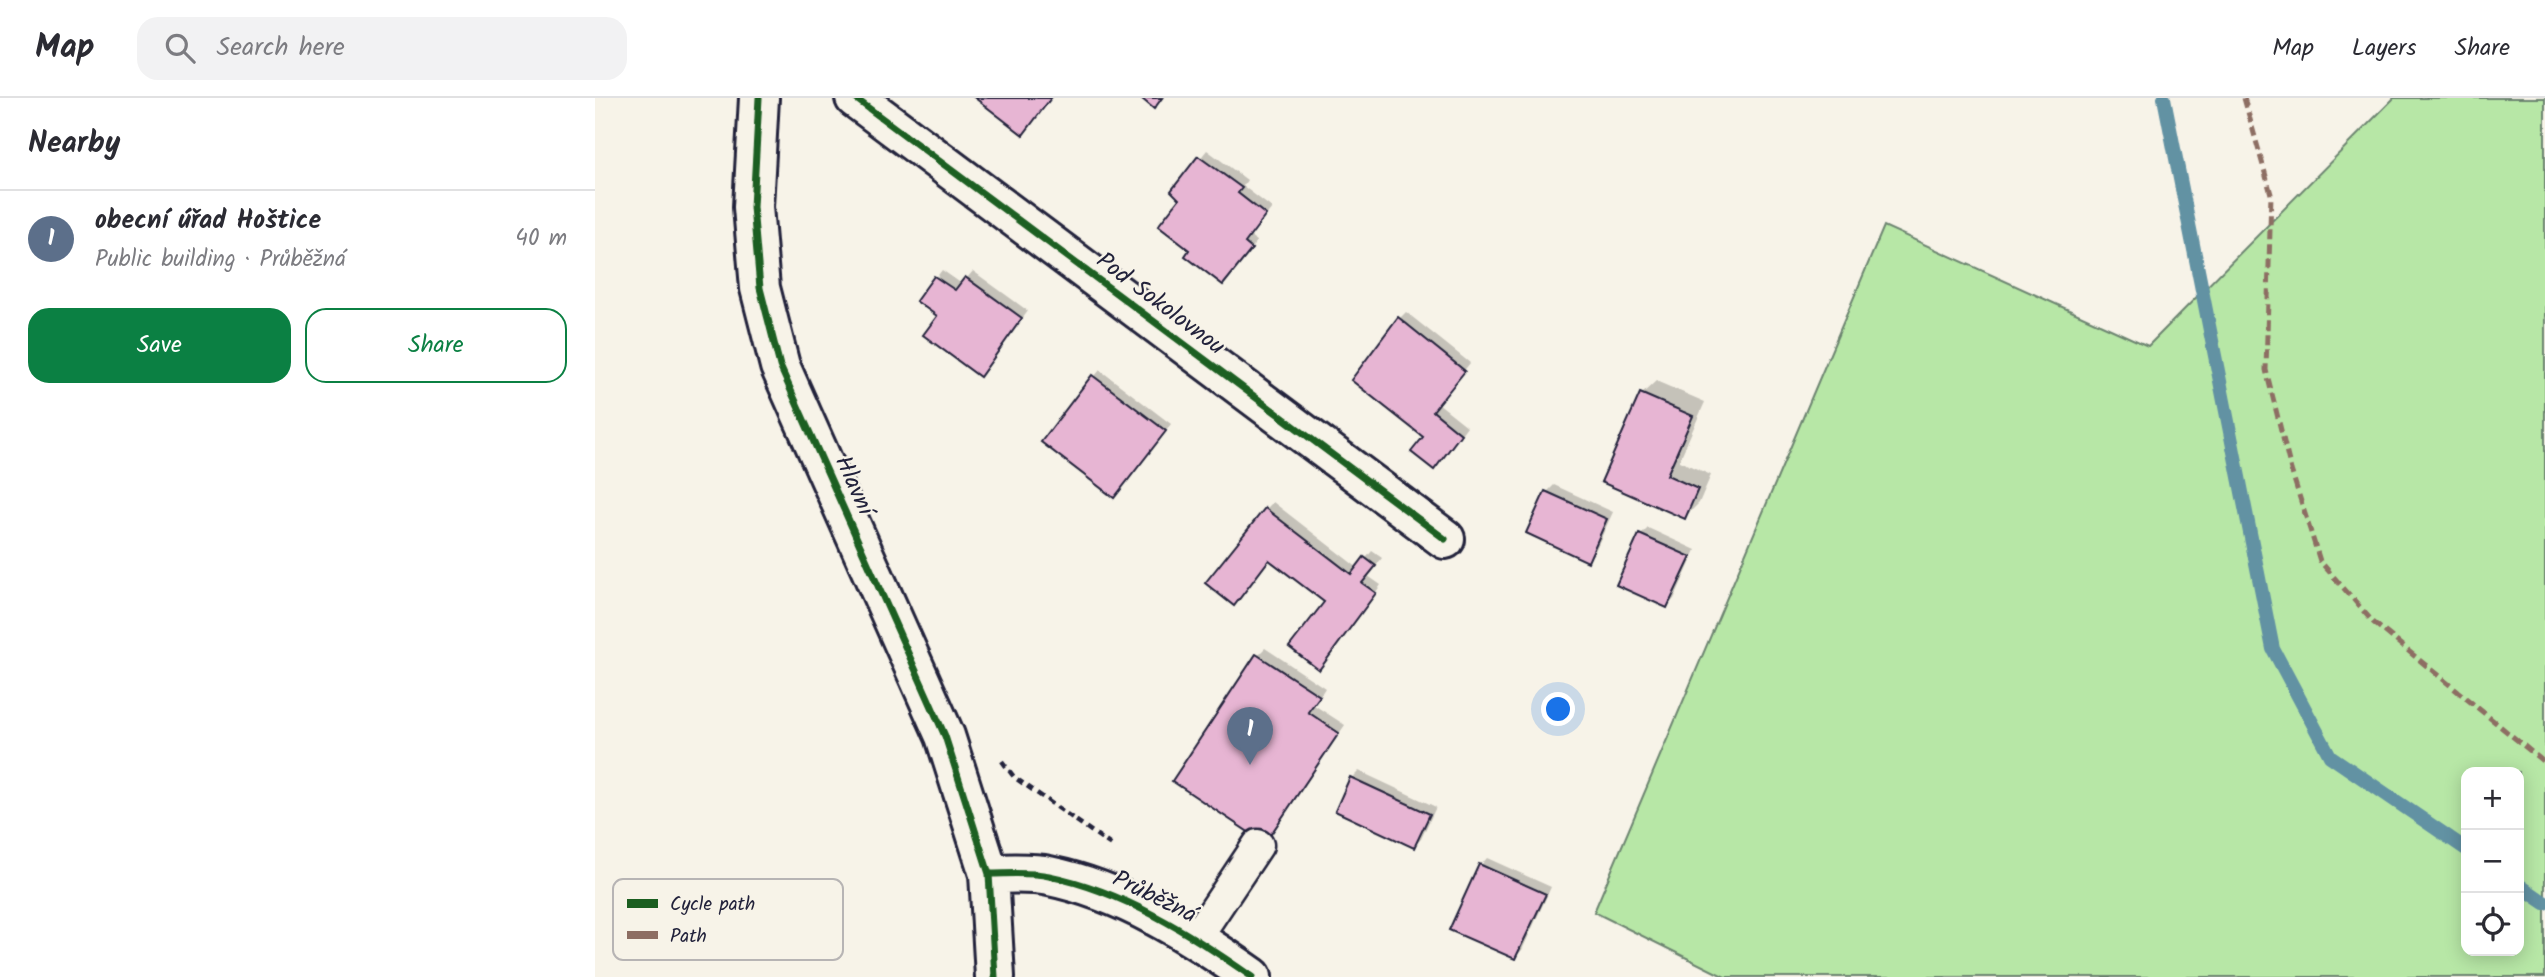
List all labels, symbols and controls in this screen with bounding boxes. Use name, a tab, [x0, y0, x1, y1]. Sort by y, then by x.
search box	[137, 17, 627, 80]
text: Map	[35, 22, 95, 75]
text: Search here	[217, 27, 345, 69]
icon: search	[161, 29, 199, 67]
text: Map	[2272, 29, 2314, 68]
text: Layers	[2352, 29, 2416, 68]
text: Share	[2454, 29, 2510, 68]
text: Nearby	[28, 120, 120, 168]
text: obecní úřad Hoštice	[95, 200, 321, 242]
text: 1	[48, 221, 54, 257]
text: 40 m	[515, 221, 567, 257]
text: Public building · Průběžná	[95, 242, 346, 278]
street label: Pod Sokolovnou	[1087, 242, 1233, 366]
button: Save	[28, 308, 291, 383]
button: Share	[305, 308, 567, 383]
street label: Hlavní	[823, 449, 885, 525]
your location	[1541, 692, 1575, 726]
pin: 1	[1227, 707, 1273, 765]
map controls	[2461, 767, 2524, 956]
button: +	[2461, 767, 2524, 830]
button: −	[2461, 830, 2524, 893]
street label: Průběžná	[1105, 860, 1206, 936]
legend	[613, 879, 843, 960]
text: Cycle path	[670, 890, 755, 920]
button: locate	[2461, 893, 2524, 956]
text: Path	[670, 922, 707, 952]

